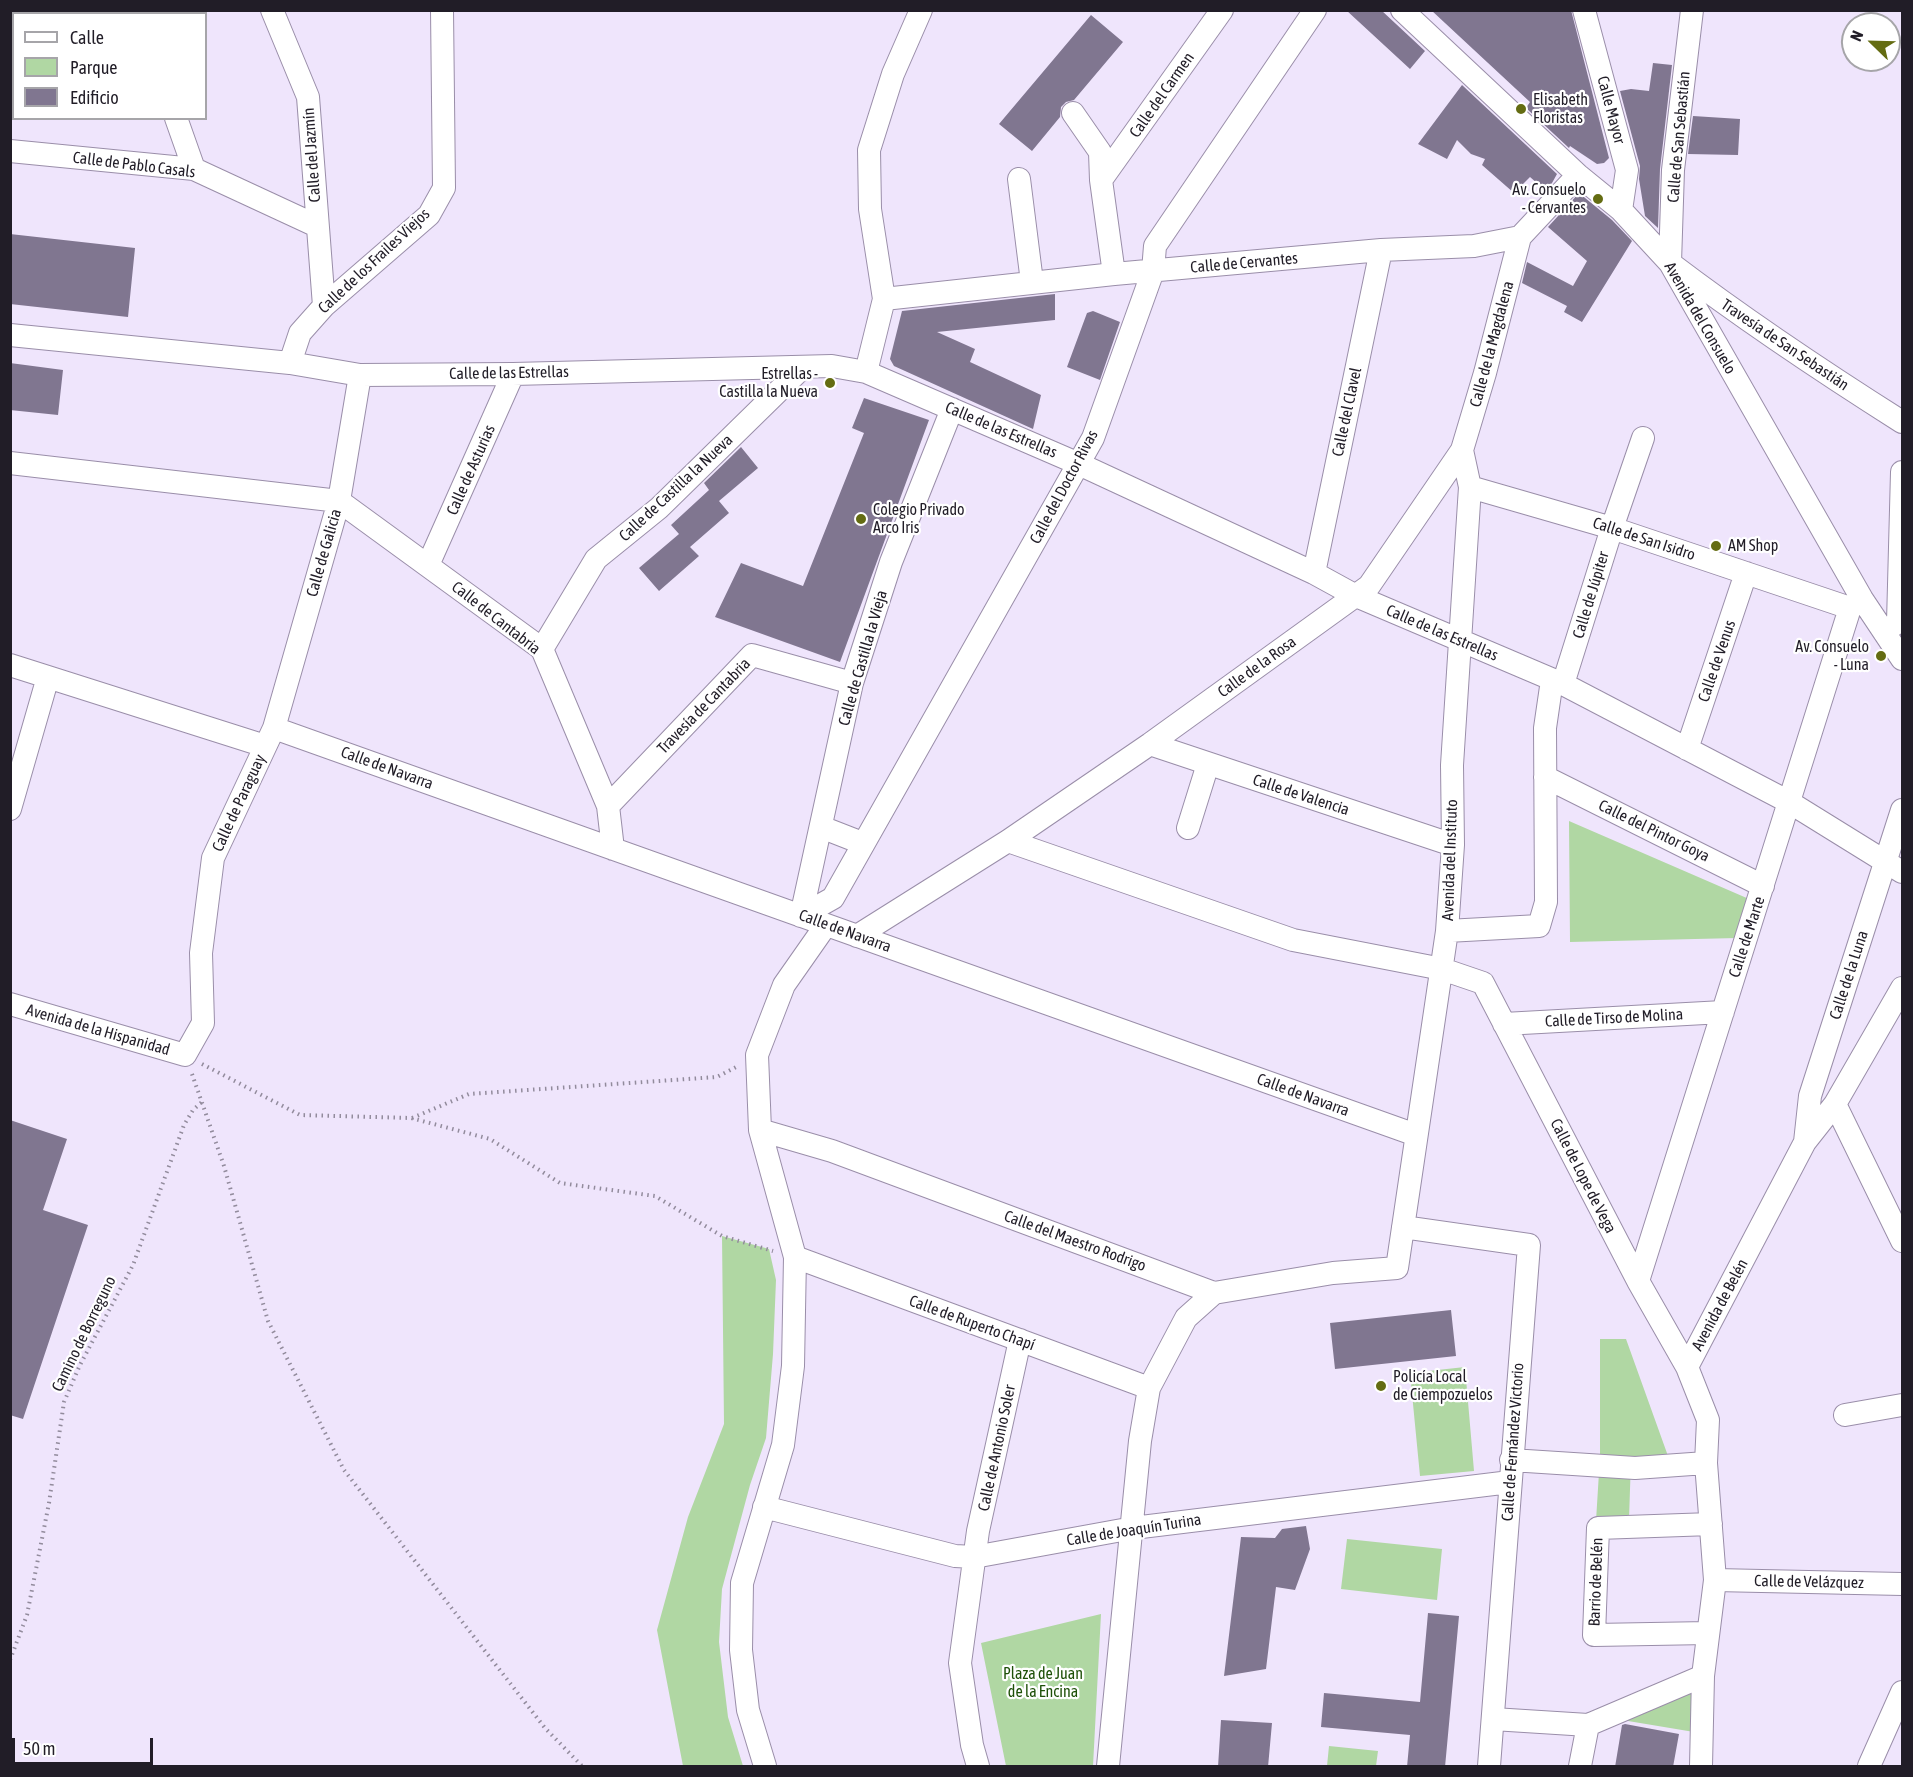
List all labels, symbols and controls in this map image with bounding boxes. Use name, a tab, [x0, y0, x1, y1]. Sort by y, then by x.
legend	[12, 12, 207, 120]
north arrow	[1841, 12, 1901, 72]
text: Calle	[70, 27, 104, 48]
text: N	[1846, 28, 1866, 44]
street label: Calle del Carmen	[1126, 49, 1198, 141]
text: Parque	[70, 57, 118, 78]
street label: Calle de San Sebastián	[1664, 71, 1694, 203]
street label: Calle Mayor	[1593, 74, 1629, 146]
text: Edificio	[70, 87, 119, 108]
place label: Elisabeth Floristas	[1533, 90, 1588, 128]
marker: Elisabeth Floristas	[1514, 102, 1528, 116]
street label: Calle del Jazmín	[299, 107, 325, 203]
street label: Calle de Pablo Casals	[72, 148, 196, 182]
place label: Av. Consuelo - Cervantes	[1512, 180, 1586, 218]
marker: Av. Consuelo - Cervantes	[1591, 192, 1605, 206]
street label: Calle de los Frailes Viejos	[314, 204, 434, 318]
street label: Calle de Cervantes	[1190, 249, 1298, 277]
street label: Avenida del Consuelo	[1660, 259, 1740, 377]
street label: Calle de la Magdalena	[1466, 279, 1518, 409]
street label: Travesía de San Sebastián	[1718, 295, 1852, 395]
street label: Calle de las Estrellas	[449, 362, 569, 384]
place label: Estrellas - Castilla la Nueva	[719, 364, 818, 402]
street label: Calle del Clavel	[1328, 366, 1366, 458]
marker: Estrellas - Castilla la Nueva	[823, 376, 837, 390]
street label: Calle de las Estrellas	[942, 398, 1060, 462]
street label: Calle de Asturias	[443, 422, 499, 518]
street label: Calle del Doctor Rivas	[1026, 427, 1102, 547]
street label: Calle de Castilla la Nueva	[615, 430, 737, 546]
place label: Colegio Privado Arco Iris	[873, 500, 965, 538]
street label: Calle de Galicia	[302, 507, 346, 599]
marker: Colegio Privado Arco Iris	[854, 512, 868, 526]
street label: Calle de San Isidro	[1590, 513, 1698, 565]
place label: AM Shop	[1728, 536, 1778, 556]
marker: AM Shop	[1709, 539, 1723, 553]
street label: Calle de Júpiter	[1569, 549, 1613, 641]
street label: Calle de Cantabria	[448, 577, 544, 659]
street label: Calle de Castilla la Vieja	[834, 588, 892, 728]
street label: Calle de las Estrellas	[1383, 601, 1501, 665]
street label: Calle de Venus	[1694, 618, 1740, 704]
street label: Calle de la Rosa	[1214, 632, 1300, 702]
place label: Av. Consuelo - Luna	[1795, 637, 1869, 675]
marker: Av. Consuelo - Luna	[1874, 649, 1888, 663]
street label: Travesía de Cantabria	[654, 654, 754, 758]
street label: Calle de Navarra	[338, 742, 436, 794]
street label: Calle de Paraguay	[208, 751, 270, 855]
street label: Calle de Valencia	[1250, 770, 1352, 820]
street label: Calle del Pintor Goya	[1595, 796, 1713, 866]
street label: Avenida del Instituto	[1438, 799, 1462, 921]
street label: Calle de Marte	[1725, 894, 1769, 980]
street label: Calle de Navarra	[796, 905, 894, 957]
street label: Calle de la Luna	[1826, 928, 1872, 1022]
street label: Avenida de la Hispanidad	[24, 1000, 172, 1060]
street label: Calle de Tirso de Molina	[1544, 1005, 1684, 1031]
street label: Calle de Navarra	[1254, 1069, 1352, 1121]
street label: Calle de Lope de Vega	[1546, 1116, 1620, 1236]
street label: Calle del Maestro Rodrigo	[1002, 1206, 1148, 1276]
street label: Avenida de Belén	[1688, 1256, 1752, 1354]
street label: Camino de Borreguno	[48, 1273, 120, 1395]
street label: Calle de Ruperto Chapí	[907, 1291, 1037, 1355]
street label: Calle de Fernández Victorio	[1498, 1362, 1528, 1522]
place label: Policía Local de Ciempozuelos	[1393, 1367, 1493, 1405]
marker: Policía Local de Ciempozuelos	[1374, 1379, 1388, 1393]
street label: Calle de Antonio Soler	[974, 1383, 1020, 1513]
street label: Calle de Joaquín Turina	[1065, 1510, 1203, 1550]
street label: Barrio de Belén	[1585, 1537, 1607, 1627]
street label: Calle de Velázquez	[1754, 1571, 1864, 1593]
park label: Plaza de Juan de la Encina	[1003, 1664, 1083, 1702]
scale bar	[15, 1726, 156, 1764]
text: 50 m	[23, 1738, 55, 1759]

